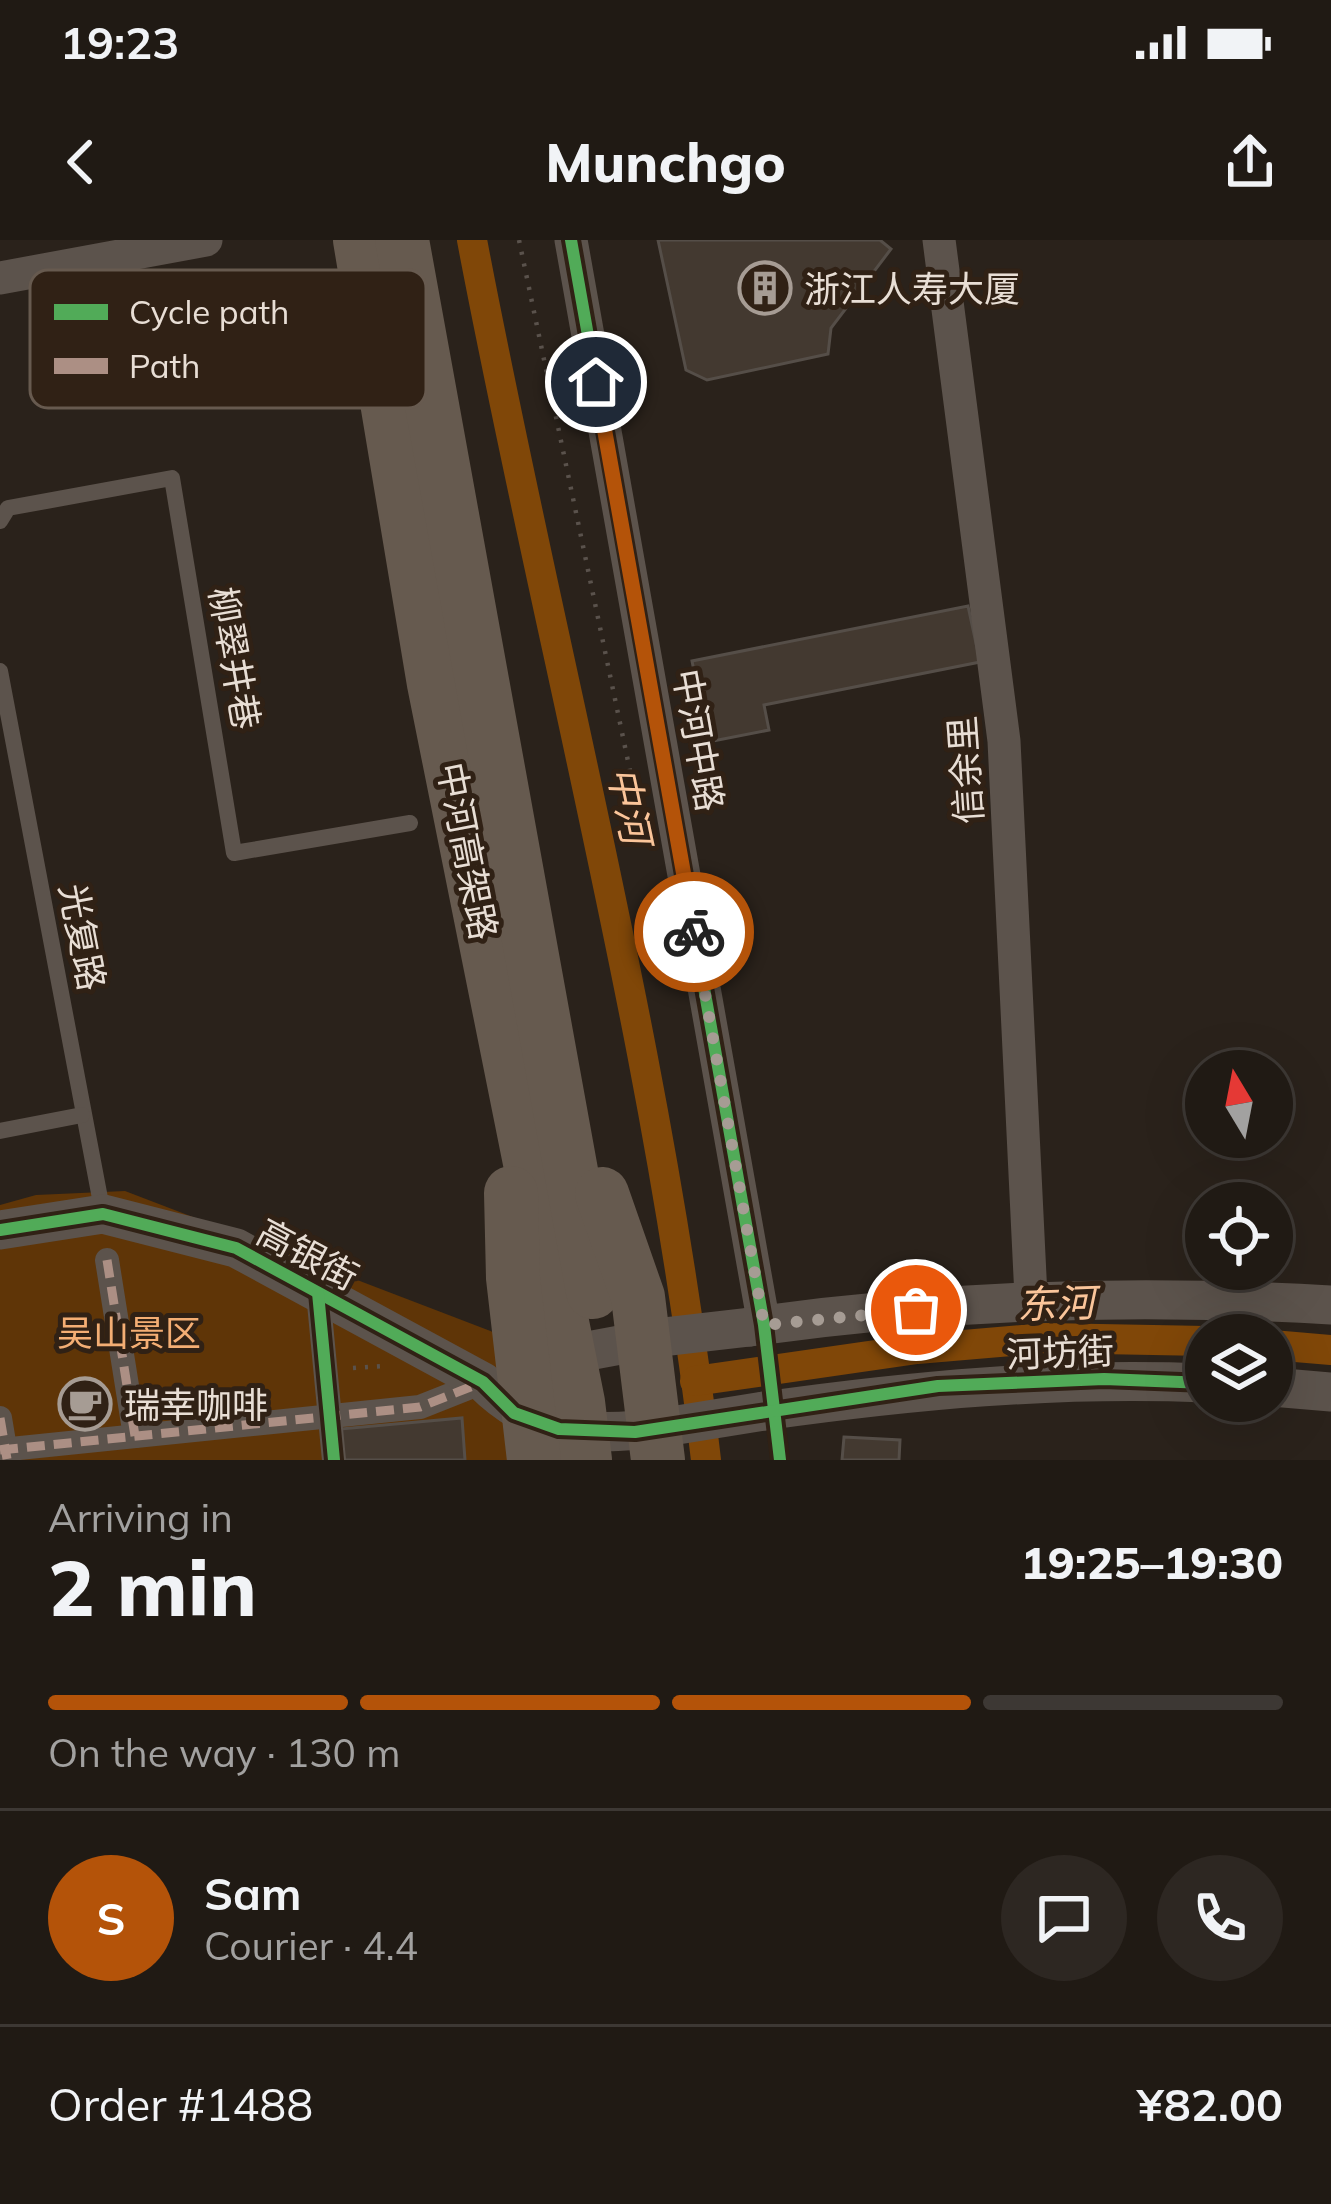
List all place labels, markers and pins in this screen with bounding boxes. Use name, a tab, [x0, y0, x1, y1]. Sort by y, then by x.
building icon: 浙江人寿大厦	[737, 260, 793, 316]
place label: 浙江人寿大厦	[804, 266, 1020, 311]
pin	[545, 331, 647, 433]
pin	[865, 1259, 967, 1361]
cafe icon: 瑞幸咖啡	[57, 1376, 113, 1432]
place label: 瑞幸咖啡	[124, 1382, 268, 1427]

